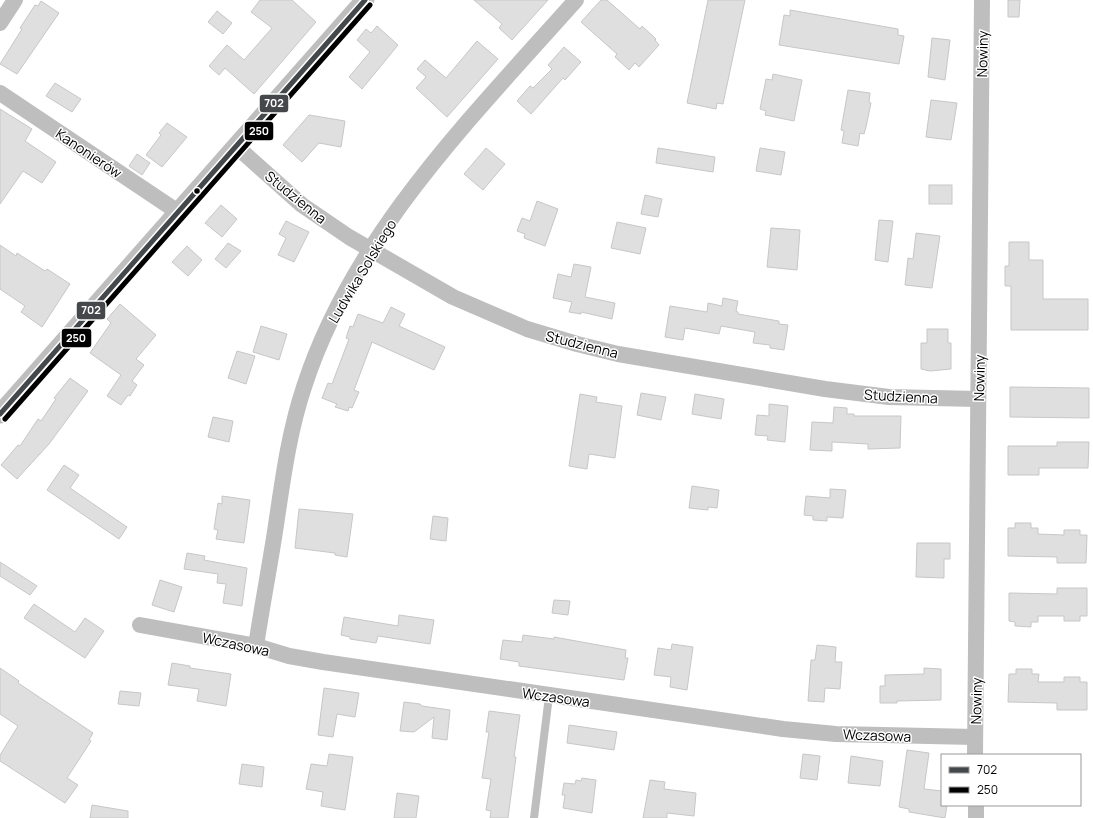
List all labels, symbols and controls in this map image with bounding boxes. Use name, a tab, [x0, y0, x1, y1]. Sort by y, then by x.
street label: Nowiny	[972, 30, 992, 78]
line badge: 702	[259, 94, 289, 113]
text: 702	[264, 95, 284, 110]
line badge: 250	[244, 121, 274, 141]
text: 250	[249, 123, 269, 138]
street label: Kanonierów	[52, 124, 126, 182]
street label: Studzienna	[261, 166, 331, 228]
unlabelled marker	[192, 186, 202, 196]
street label: Ludwika Solskiego	[324, 216, 400, 326]
line badge: 702	[76, 301, 106, 320]
text: 702	[81, 302, 101, 317]
street label: Studzienna	[544, 326, 620, 362]
line badge: 250	[61, 328, 92, 348]
text: 250	[66, 330, 86, 345]
street label: Nowiny	[969, 354, 989, 402]
street label: Studzienna	[864, 385, 938, 407]
street label: Wczasowa	[201, 628, 271, 660]
street label: Nowiny	[966, 677, 986, 725]
street label: Wczasowa	[521, 683, 591, 711]
street label: Wczasowa	[843, 724, 911, 746]
legend	[941, 754, 1081, 806]
text: 702	[977, 761, 997, 778]
text: 250	[977, 781, 998, 798]

